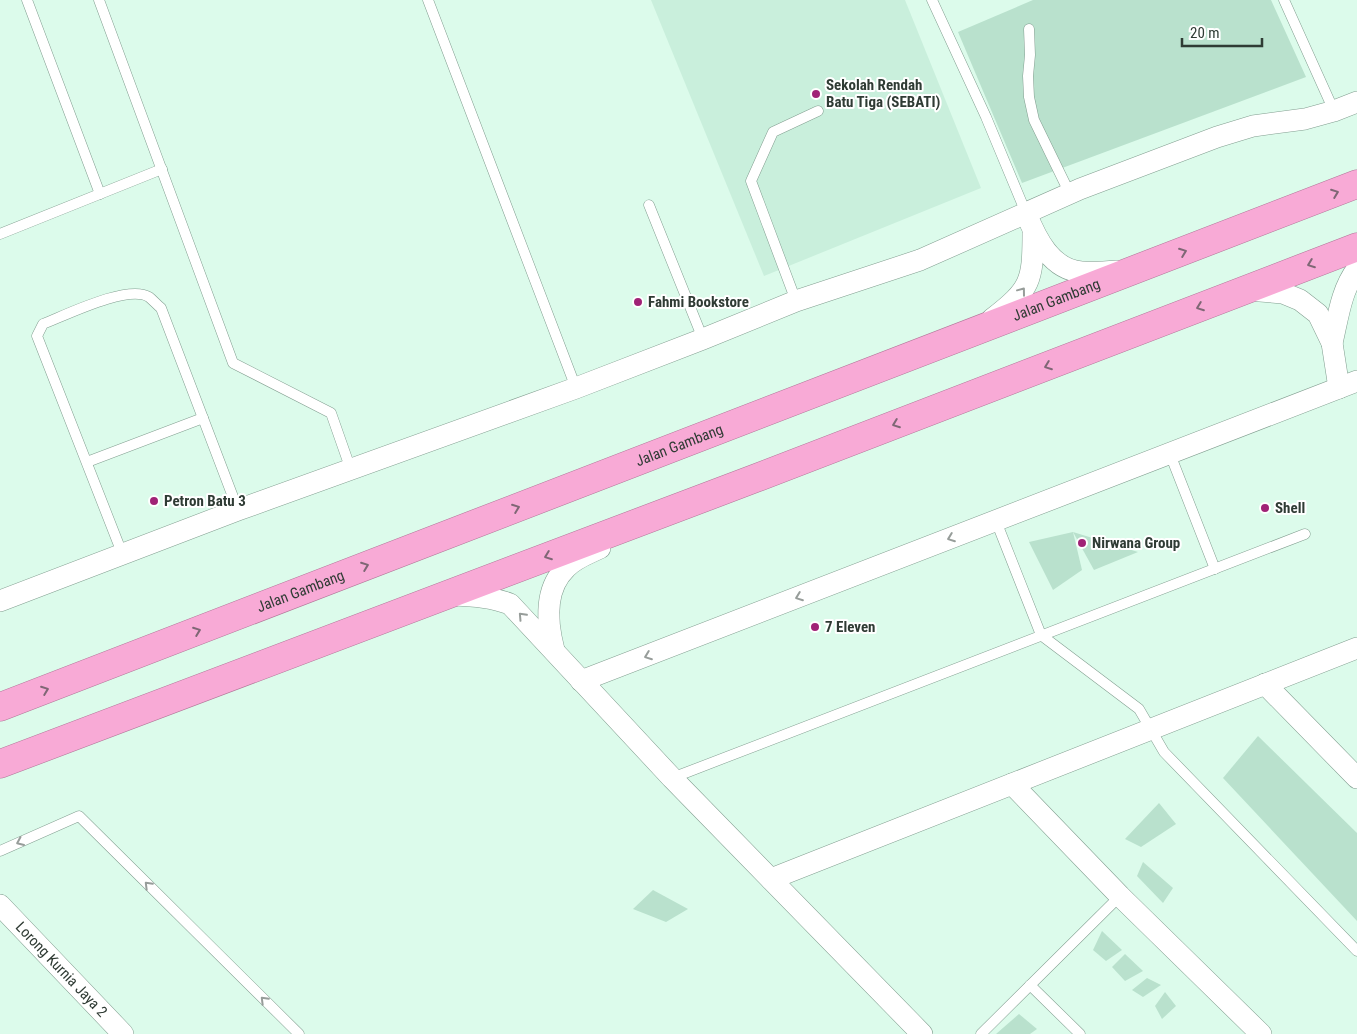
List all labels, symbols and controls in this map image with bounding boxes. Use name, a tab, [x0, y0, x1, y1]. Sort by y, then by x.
scale bar	[1182, 15, 1262, 47]
text: 20 m	[1190, 24, 1220, 42]
place label: Sekolah Rendah Batu Tiga (SEBATI)	[826, 76, 940, 111]
marker: Sekolah Rendah Batu Tiga (SEBATI)	[810, 88, 822, 100]
one-way arrow	[1330, 189, 1338, 199]
one-way arrow	[1178, 248, 1187, 258]
one-way arrow	[1308, 259, 1316, 269]
street label: Jalan Gambang	[1010, 275, 1103, 325]
one-way arrow	[1016, 287, 1025, 297]
place label: Fahmi Bookstore	[648, 293, 749, 311]
marker: Fahmi Bookstore	[632, 296, 644, 308]
one-way arrow	[1196, 301, 1205, 311]
one-way arrow	[1044, 359, 1053, 370]
one-way arrow	[892, 418, 901, 428]
street label: Jalan Gambang	[633, 420, 726, 470]
place label: Petron Batu 3	[164, 492, 246, 510]
marker: Petron Batu 3	[148, 495, 160, 507]
place label: Shell	[1275, 499, 1305, 517]
marker: Shell	[1259, 502, 1271, 514]
one-way arrow	[512, 504, 520, 514]
one-way arrow	[947, 532, 956, 542]
place label: Nirwana Group	[1092, 534, 1180, 552]
marker: Nirwana Group	[1076, 537, 1088, 549]
one-way arrow	[544, 550, 553, 560]
one-way arrow	[360, 562, 369, 572]
street label: Jalan Gambang	[254, 566, 347, 616]
one-way arrow	[796, 591, 804, 601]
one-way arrow	[519, 613, 528, 622]
place label: 7 Eleven	[825, 618, 875, 636]
marker: 7 Eleven	[809, 621, 821, 633]
one-way arrow	[192, 627, 201, 637]
one-way arrow	[644, 649, 653, 660]
one-way arrow	[41, 686, 49, 696]
one-way arrow	[16, 836, 25, 847]
one-way arrow	[145, 882, 154, 891]
street label: Lorong Kurnia Jaya 2	[12, 918, 111, 1021]
one-way arrow	[261, 997, 270, 1006]

